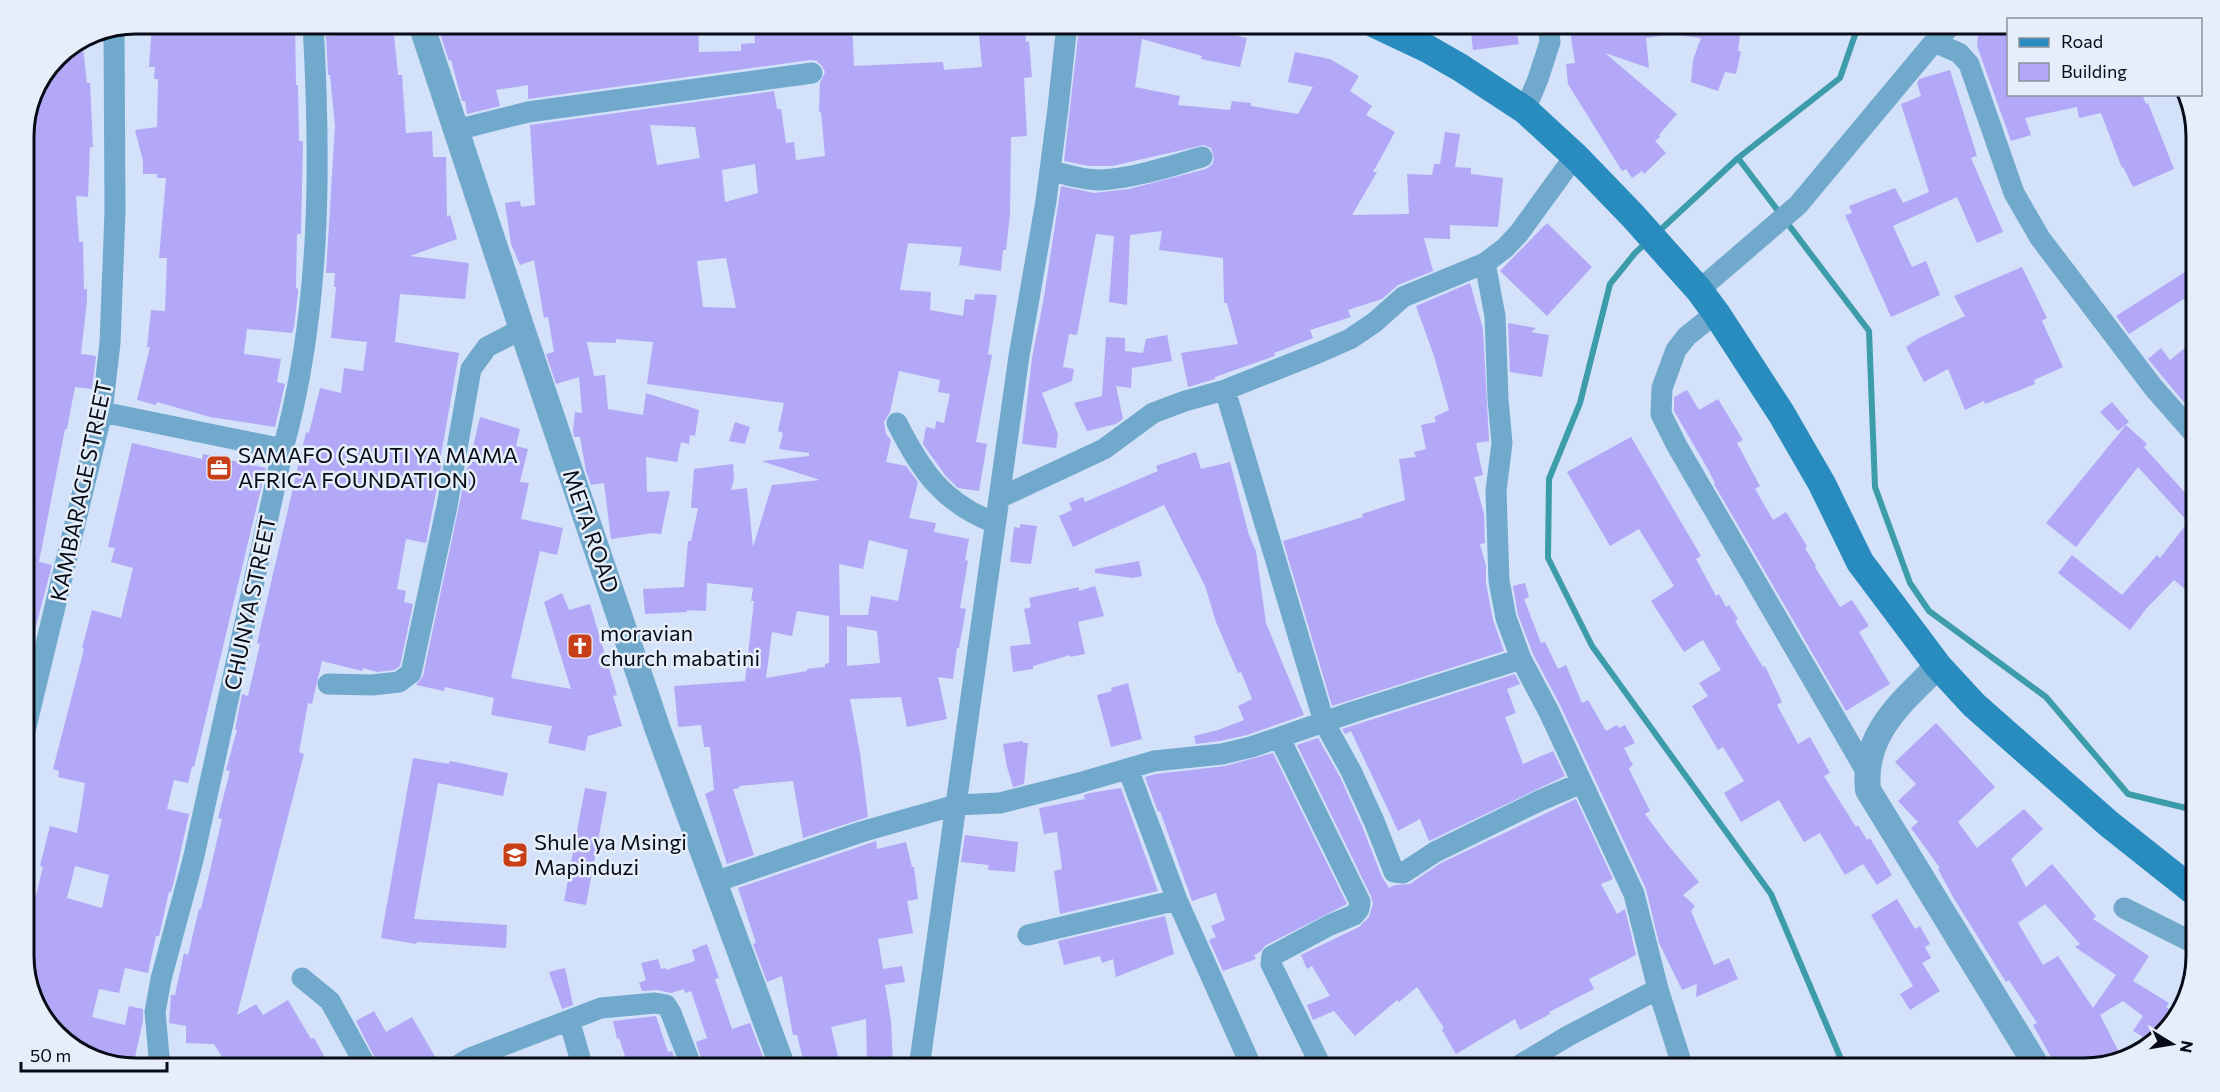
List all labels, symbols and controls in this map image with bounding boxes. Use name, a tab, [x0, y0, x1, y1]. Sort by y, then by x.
legend	[2007, 18, 2202, 96]
text: Road	[2061, 30, 2103, 52]
text: Building	[2061, 60, 2127, 82]
street label: KAMBARAGE STREET	[44, 378, 117, 604]
place label: SAMAFO (SAUTI YA MAMA AFRICA FOUNDATION)	[238, 441, 518, 493]
office icon: SAMAFO (SAUTI YA MAMA AFRICA FOUNDATION)	[204, 453, 234, 483]
street label: META ROAD	[558, 466, 625, 596]
street label: CHUNYA STREET	[218, 513, 281, 693]
place label: moravian church mabatini	[600, 619, 760, 671]
church icon: moravian church mabatini	[565, 631, 595, 661]
place label: Shule ya Msingi Mapinduzi	[534, 828, 687, 880]
school or university icon: Shule ya Msingi Mapinduzi	[500, 840, 530, 870]
north arrow	[2142, 1014, 2202, 1074]
scale bar	[21, 1035, 166, 1073]
text: N	[2177, 1039, 2198, 1055]
text: 50 m	[30, 1044, 71, 1066]

